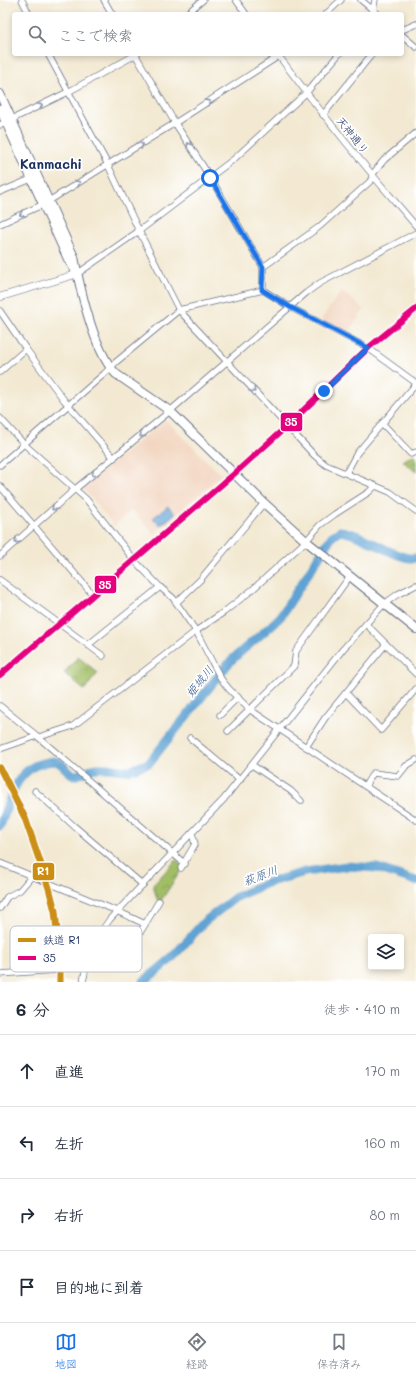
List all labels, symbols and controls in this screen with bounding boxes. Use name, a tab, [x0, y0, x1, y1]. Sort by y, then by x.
search box	[12, 12, 404, 56]
icon: search	[26, 23, 48, 45]
text: ここで検索	[58, 25, 133, 45]
one-way arrow	[204, 99, 211, 107]
one-way arrow	[36, 103, 43, 110]
street label: 天神通り	[333, 113, 373, 157]
one-way arrow	[137, 142, 144, 149]
one-way arrow	[186, 142, 194, 149]
district label: Kanmachi	[20, 155, 82, 172]
route start	[201, 169, 219, 187]
one-way arrow	[74, 180, 81, 187]
one-way arrow	[18, 209, 26, 217]
route end	[315, 382, 333, 400]
one-way arrow	[248, 386, 255, 393]
line badge: 35	[280, 412, 303, 432]
text: 35	[284, 414, 298, 429]
one-way arrow	[139, 430, 147, 437]
one-way arrow	[92, 469, 99, 476]
one-way arrow	[51, 504, 59, 511]
one-way arrow	[14, 537, 22, 544]
line badge: 35	[94, 575, 117, 594]
text: 35	[98, 577, 112, 592]
water label: 姫城川	[181, 662, 217, 700]
water label: 萩原川	[240, 861, 280, 889]
line badge: R1	[32, 862, 55, 881]
text: R1	[37, 863, 49, 878]
legend	[10, 926, 142, 972]
text: 鉄道 R1	[43, 932, 81, 947]
map controls	[368, 934, 404, 970]
button: layers	[368, 934, 404, 970]
text: 35	[43, 950, 56, 965]
text: 6 分	[16, 998, 49, 1020]
text: 徒歩 · 410 m	[324, 1000, 400, 1017]
icon: ahead	[16, 1060, 38, 1082]
text: 直進	[54, 1061, 84, 1081]
text: 170 m	[364, 1062, 400, 1079]
icon: left	[16, 1132, 38, 1154]
text: 左折	[54, 1133, 84, 1153]
text: 160 m	[364, 1134, 400, 1151]
icon: right	[16, 1204, 38, 1226]
text: 右折	[54, 1205, 84, 1225]
text: 80 m	[370, 1206, 400, 1223]
icon: arrive	[16, 1276, 38, 1298]
text: 目的地に到着	[54, 1277, 144, 1297]
tab: 地図	[55, 1331, 77, 1371]
tab: 経路	[186, 1331, 208, 1371]
tab: 保存済み	[317, 1331, 361, 1371]

